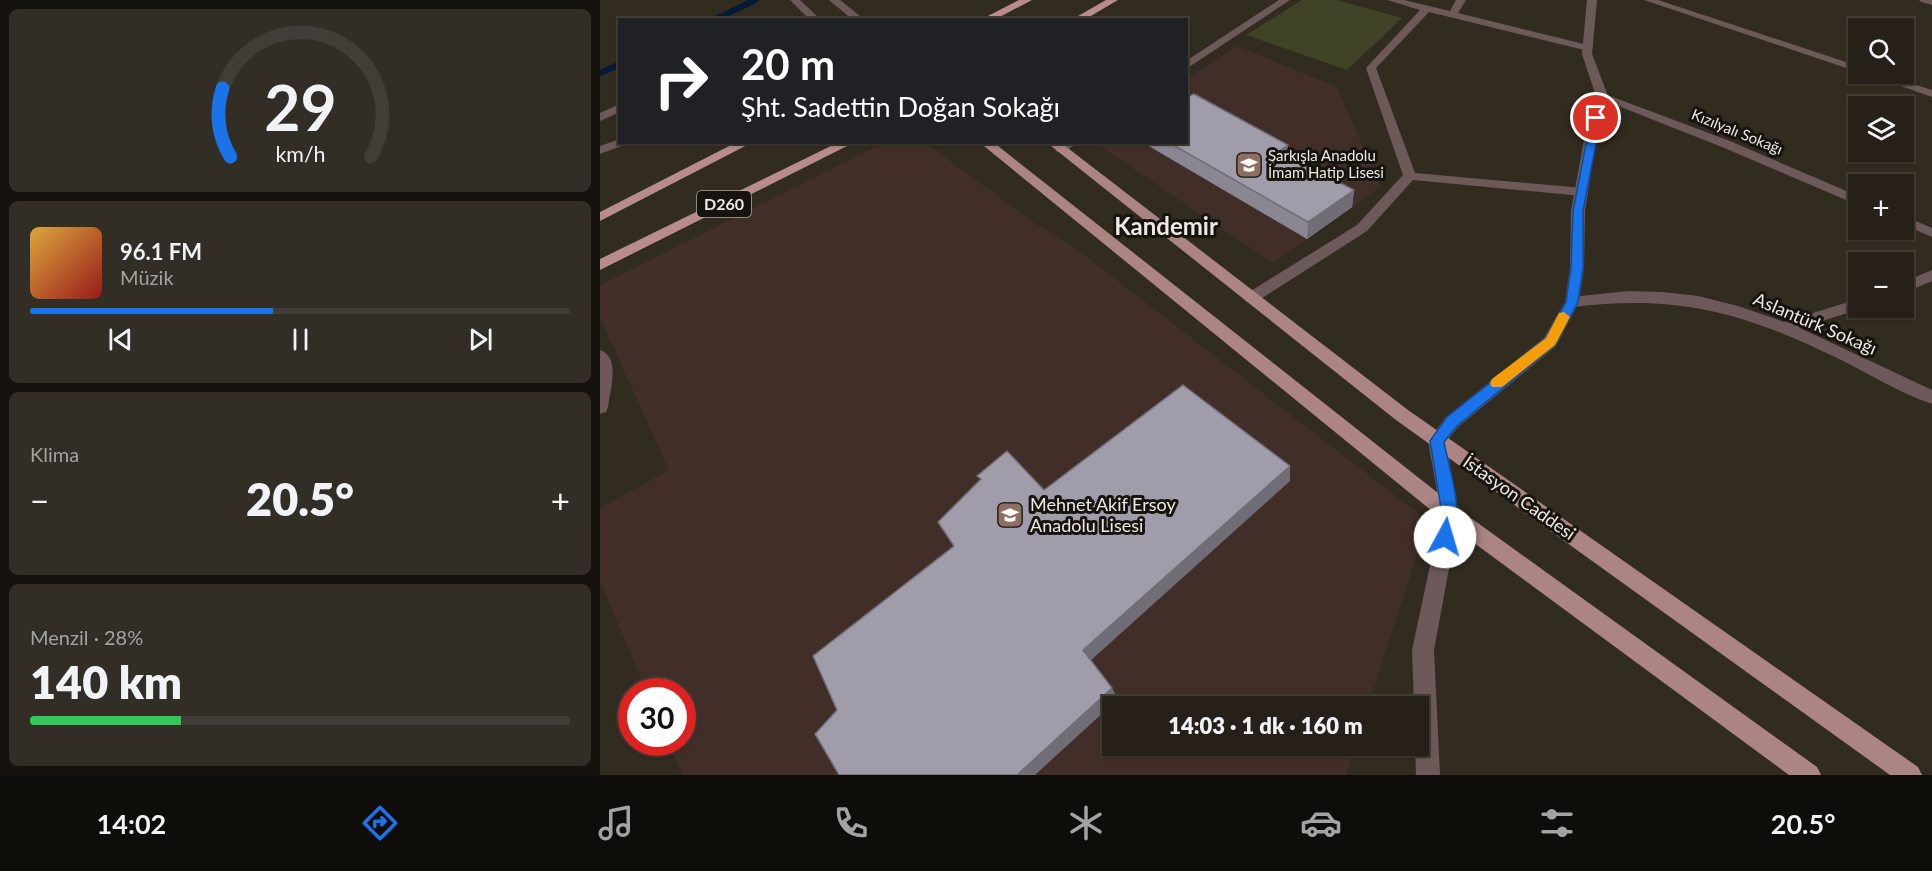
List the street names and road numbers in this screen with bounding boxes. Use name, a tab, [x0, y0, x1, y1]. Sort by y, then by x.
street label: Kızılyalı Sokağı	[1689, 105, 1786, 158]
road number: D260	[697, 191, 751, 217]
street label: Aslantürk Sokağı	[1751, 287, 1880, 359]
street label: İstasyon Caddesi	[1459, 450, 1580, 544]

